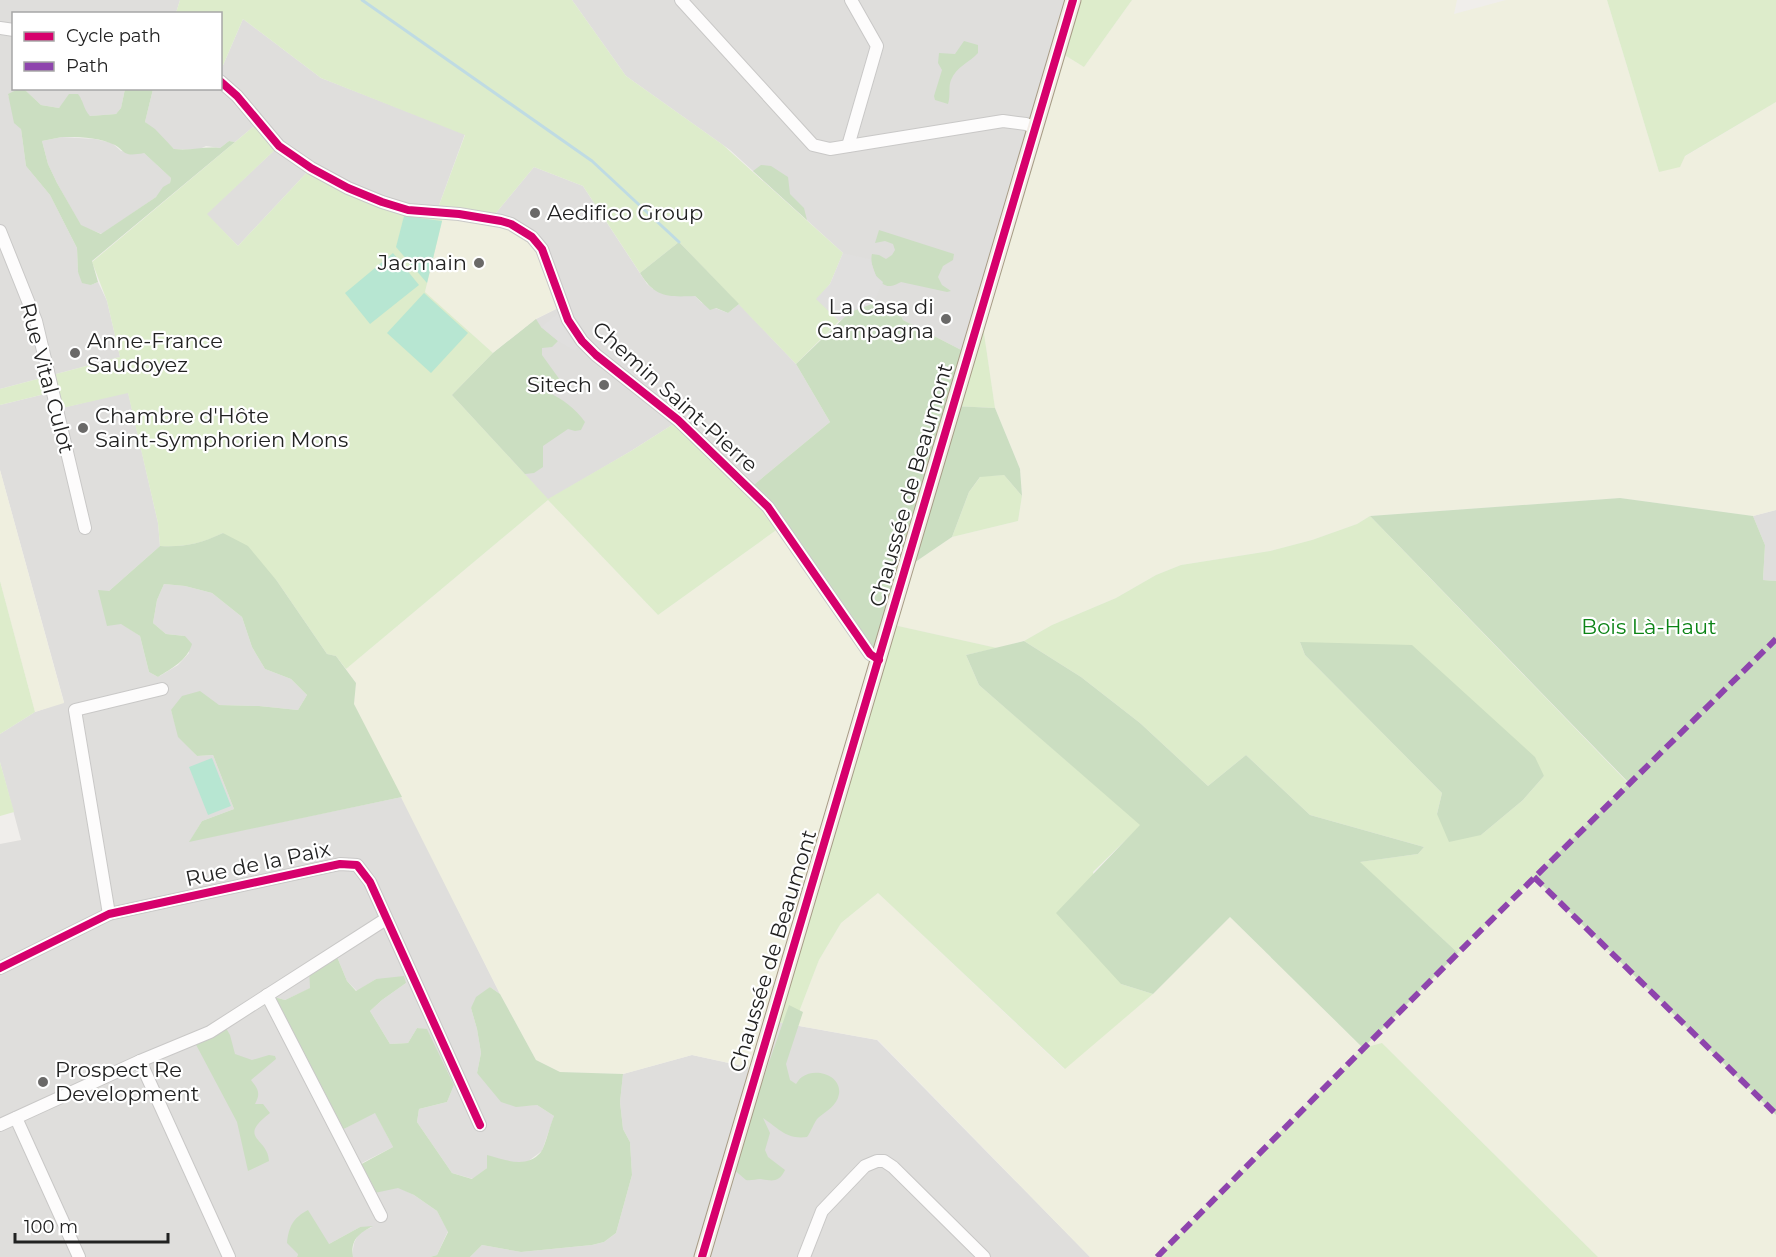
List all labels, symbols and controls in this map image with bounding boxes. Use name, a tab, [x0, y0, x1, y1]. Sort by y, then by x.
legend	[12, 12, 222, 90]
text: Cycle path	[66, 25, 161, 47]
text: Path	[66, 55, 109, 77]
place label: Aedifico Group	[547, 200, 703, 225]
marker: Aedifico Group	[528, 206, 542, 220]
place label: Jacmain	[377, 250, 467, 275]
marker: Jacmain	[472, 256, 486, 270]
place label: La Casa di Campagna	[817, 294, 934, 343]
street label: Rue Vital Culot	[15, 300, 80, 456]
marker: La Casa di Campagna	[939, 312, 953, 326]
street label: Chemin Saint-Pierre	[588, 316, 763, 477]
place label: Anne-France Saudoyez	[87, 328, 223, 377]
marker: Anne-France Saudoyez	[68, 346, 82, 360]
street label: Chaussée de Beaumont	[864, 360, 957, 610]
place label: Sitech	[527, 372, 592, 397]
marker: Sitech	[597, 378, 611, 392]
place label: Chambre d'Hôte Saint-Symphorien Mons	[95, 403, 348, 452]
marker: Chambre d'Hôte Saint-Symphorien Mons	[76, 421, 90, 435]
park label: Bois Là-Haut	[1581, 614, 1717, 639]
street label: Chaussée de Beaumont	[724, 827, 821, 1075]
street label: Rue de la Paix	[183, 836, 333, 891]
place label: Prospect Re Development	[55, 1057, 199, 1106]
marker: Prospect Re Development	[36, 1075, 50, 1089]
scale bar	[15, 1206, 168, 1244]
text: 100 m	[24, 1216, 78, 1238]

